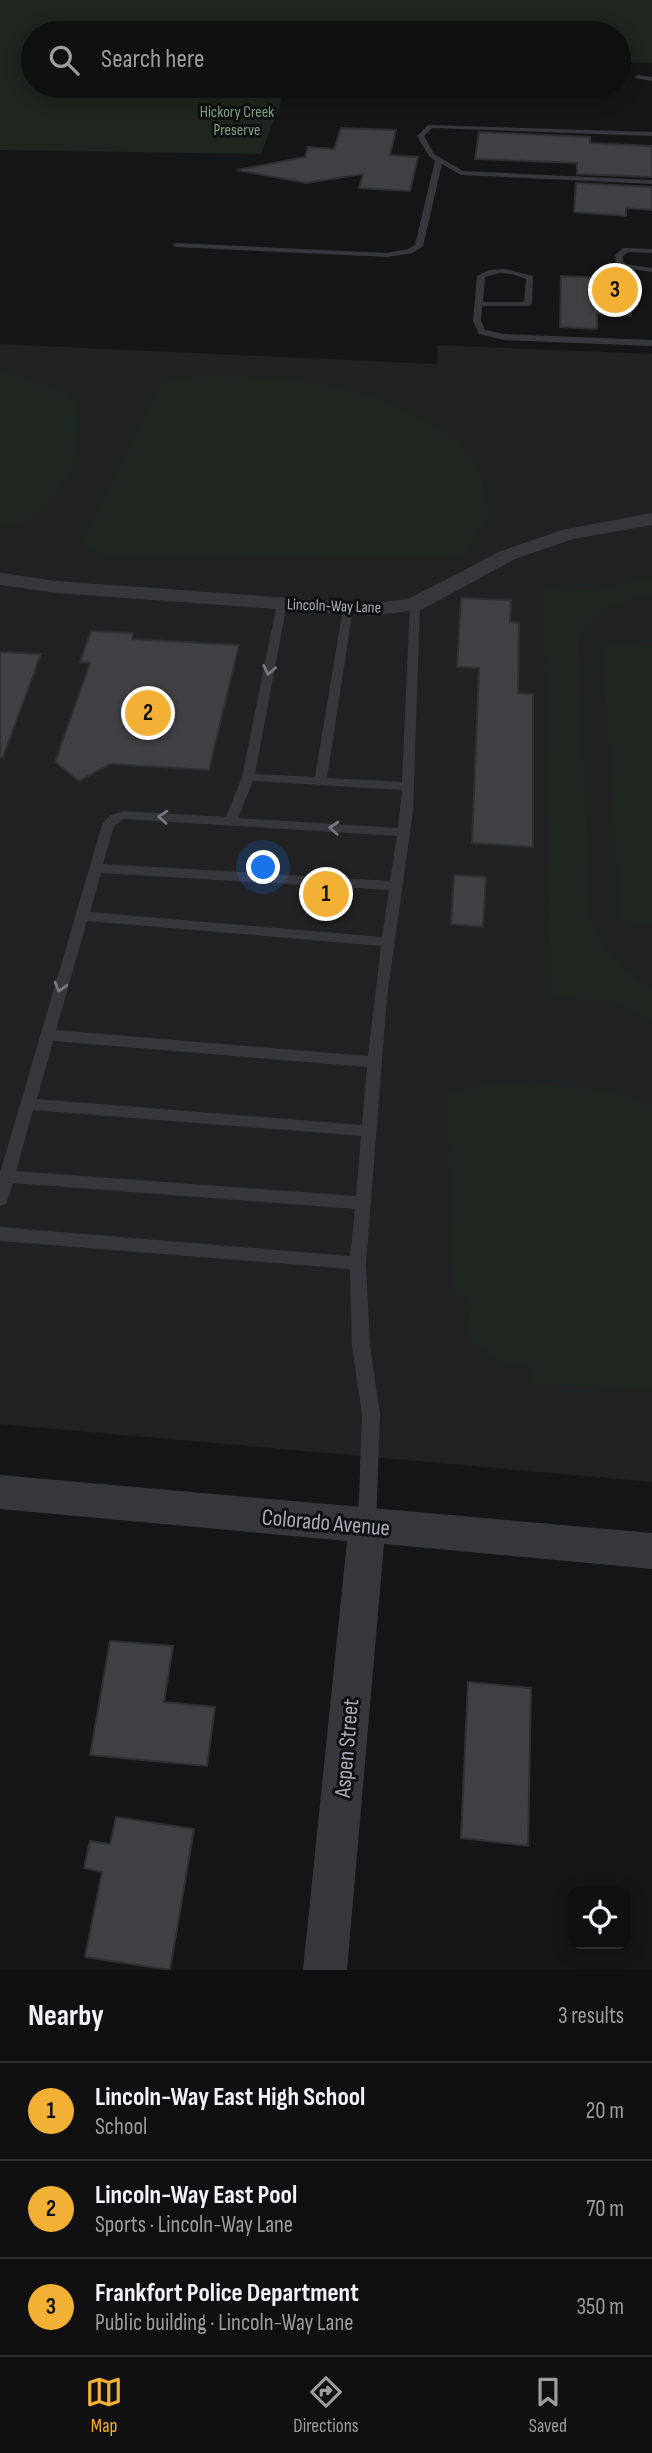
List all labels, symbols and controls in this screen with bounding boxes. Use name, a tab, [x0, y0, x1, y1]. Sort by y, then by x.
search box	[21, 21, 631, 98]
icon: search	[45, 41, 83, 79]
text: Search here	[101, 44, 204, 75]
park label: Hickory Creek Preserve	[200, 103, 274, 140]
pin: 3	[592, 264, 638, 316]
street label: Lincoln-Way Lane	[287, 595, 381, 618]
one-way arrow	[262, 664, 277, 676]
pin: 2	[125, 687, 171, 739]
one-way arrow	[157, 810, 168, 825]
one-way arrow	[328, 820, 339, 835]
your location	[246, 850, 280, 884]
pin: 1	[303, 868, 349, 920]
one-way arrow	[54, 981, 68, 993]
street label: Colorado Avenue	[261, 1503, 391, 1543]
street label: Aspen Street	[329, 1698, 365, 1800]
map controls	[568, 1886, 631, 1949]
button: locate	[568, 1886, 631, 1949]
text: Nearby	[28, 1998, 104, 2034]
text: 3 results	[558, 2002, 624, 2030]
text: Lincoln-Way East High School	[95, 2082, 365, 2113]
text: 1	[46, 2097, 56, 2125]
text: 20 m	[586, 2097, 624, 2125]
text: School	[95, 2113, 147, 2141]
text: Lincoln-Way East Pool	[95, 2180, 297, 2211]
text: 2	[46, 2195, 56, 2223]
text: 70 m	[586, 2195, 624, 2223]
text: Sports · Lincoln-Way Lane	[95, 2211, 293, 2239]
text: Frankfort Police Department	[95, 2278, 359, 2309]
text: 3	[46, 2293, 56, 2321]
text: 350 m	[576, 2293, 624, 2321]
text: Public building · Lincoln-Way Lane	[95, 2309, 354, 2337]
tab: Map	[85, 2373, 123, 2438]
tab: Directions	[293, 2373, 359, 2438]
tab: Saved	[529, 2373, 567, 2438]

